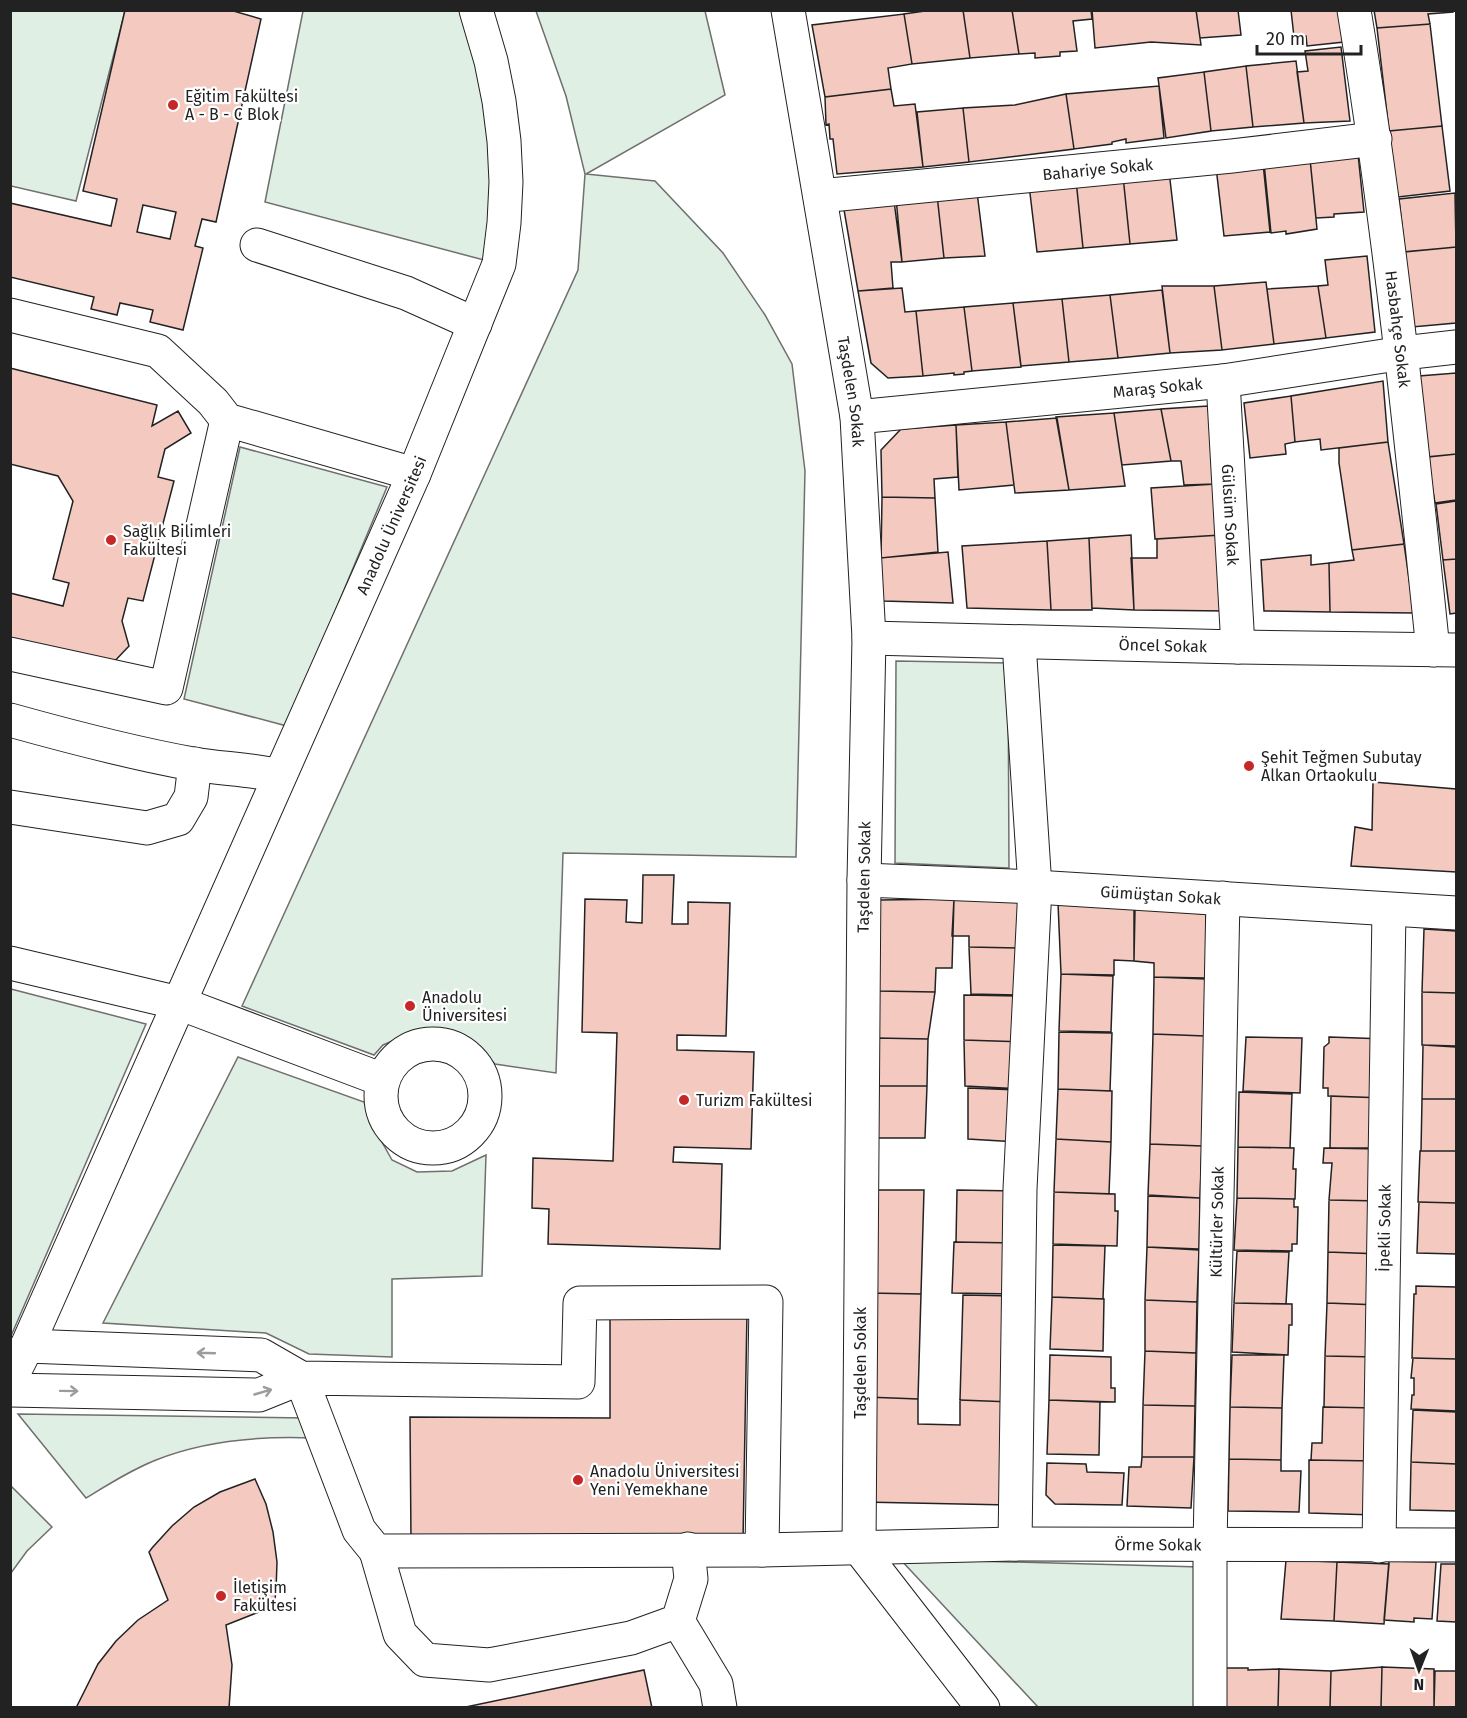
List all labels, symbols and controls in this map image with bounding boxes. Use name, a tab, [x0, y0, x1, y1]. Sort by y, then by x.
scale bar	[1257, 18, 1360, 56]
text: 20 m	[1266, 28, 1305, 50]
place label: Eğitim Fakültesi A - B - C Blok	[185, 87, 298, 124]
marker: Eğitim Fakültesi A - B - C Blok	[166, 98, 180, 112]
street label: Bahariye Sokak	[1042, 154, 1155, 184]
street label: Hasbahçe Sokak	[1382, 269, 1415, 389]
street label: Taşdelen Sokak	[834, 335, 868, 448]
street label: Maraş Sokak	[1112, 373, 1204, 401]
street label: Anadolu Üniversitesi	[352, 453, 430, 598]
street label: Gülsüm Sokak	[1218, 463, 1243, 567]
place label: Sağlık Bilimleri Fakültesi	[123, 522, 231, 559]
marker: Sağlık Bilimleri Fakültesi	[104, 533, 118, 547]
street label: Öncel Sokak	[1118, 635, 1208, 656]
place label: Şehit Teğmen Subutay Alkan Ortaokulu	[1261, 748, 1422, 785]
marker: Şehit Teğmen Subutay Alkan Ortaokulu	[1242, 759, 1256, 773]
street label: Taşdelen Sokak	[854, 820, 875, 933]
street label: Gümüştan Sokak	[1100, 882, 1222, 908]
place label: Anadolu Üniversitesi	[422, 988, 507, 1025]
marker: Anadolu Üniversitesi	[403, 999, 417, 1013]
place label: Turizm Fakültesi	[696, 1091, 813, 1110]
marker: Turizm Fakültesi	[677, 1093, 691, 1107]
street label: Kültürler Sokak	[1206, 1165, 1227, 1278]
street label: İpekli Sokak	[1373, 1183, 1394, 1272]
street label: Taşdelen Sokak	[851, 1306, 871, 1419]
one-way arrow	[197, 1347, 217, 1359]
one-way arrow	[58, 1385, 78, 1397]
one-way arrow	[253, 1386, 272, 1397]
place label: Anadolu Üniversitesi Yeni Yemekhane	[590, 1462, 740, 1499]
marker: Anadolu Üniversitesi Yeni Yemekhane	[571, 1473, 585, 1487]
street label: Örme Sokak	[1114, 1535, 1202, 1554]
place label: İletişim Fakültesi	[233, 1577, 297, 1615]
marker: İletişim Fakültesi	[214, 1589, 228, 1603]
north arrow	[1389, 1640, 1449, 1700]
text: N	[1413, 1675, 1424, 1694]

